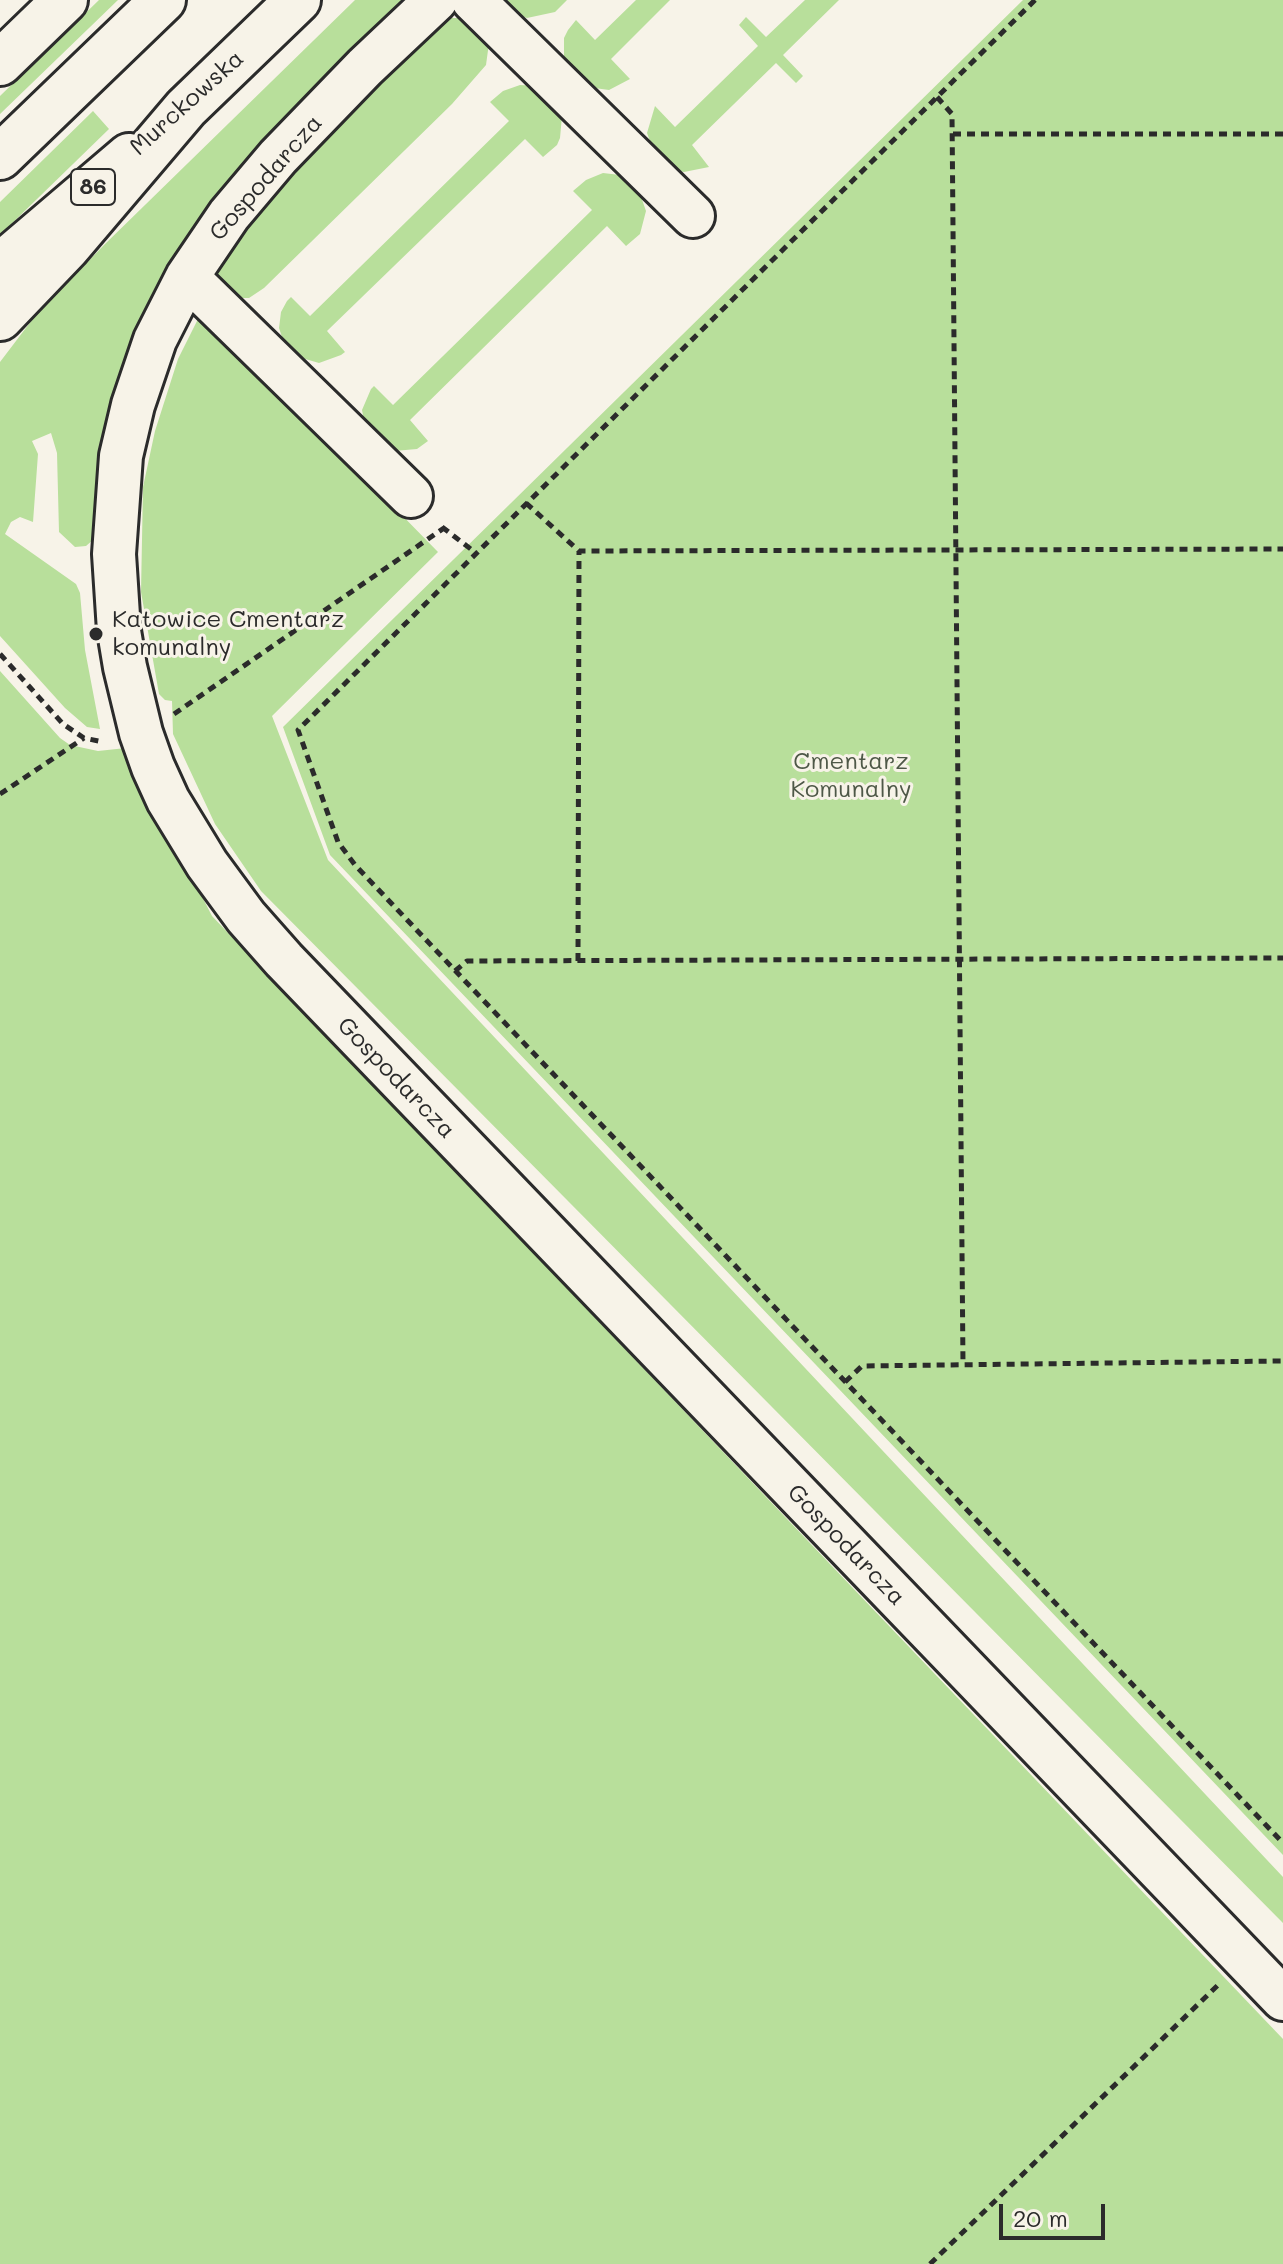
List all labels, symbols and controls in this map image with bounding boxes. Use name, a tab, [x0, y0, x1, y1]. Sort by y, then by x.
street label: Murckowska	[124, 44, 250, 162]
street label: Gospodarcza	[204, 109, 328, 247]
road number: 86	[71, 169, 115, 205]
place label: Katowice Cmentarz komunalny	[112, 606, 344, 662]
marker: Katowice Cmentarz komunalny	[87, 625, 105, 643]
park label: Cmentarz Komunalny	[790, 748, 912, 804]
street label: Gospodarcza	[331, 1011, 461, 1145]
street label: Gospodarcza	[781, 1478, 911, 1612]
scale bar	[1003, 2188, 1109, 2238]
text: 20 m	[1013, 2202, 1068, 2233]

